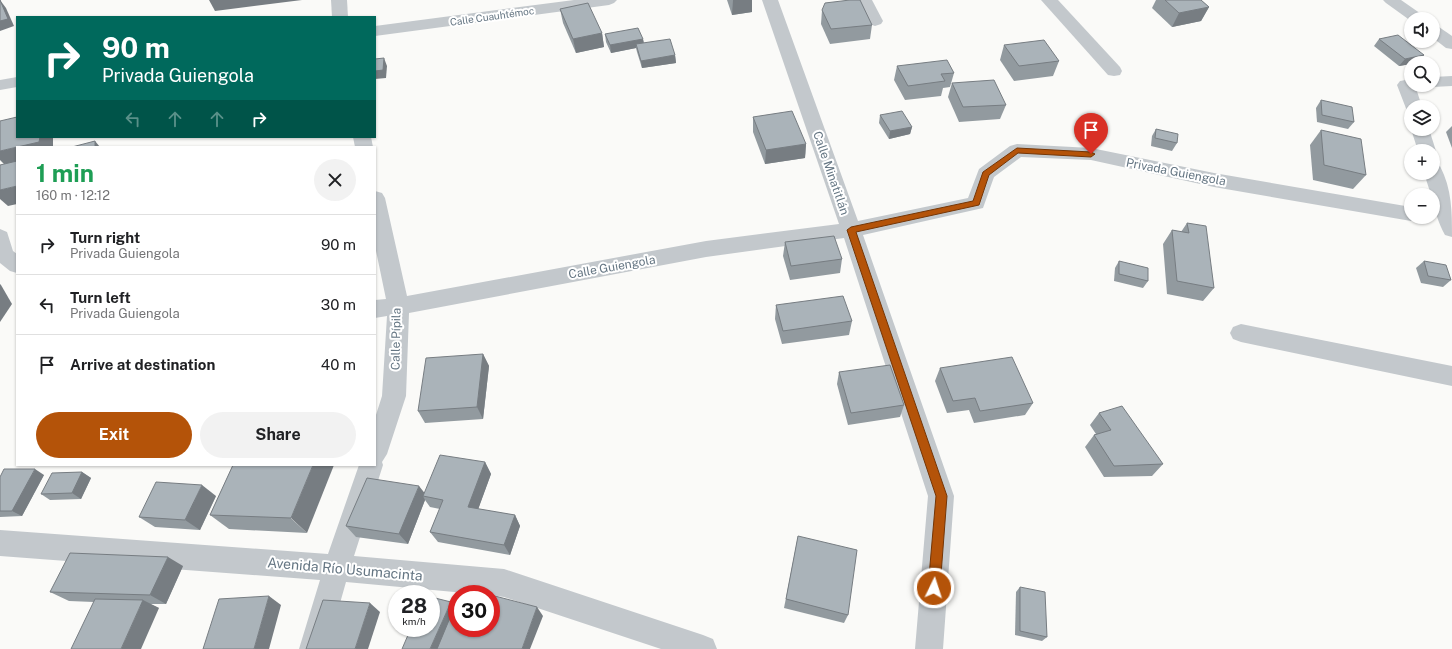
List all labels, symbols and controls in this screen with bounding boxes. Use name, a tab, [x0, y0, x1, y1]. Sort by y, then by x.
street label: Calle Cuauhtémoc	[449, 4, 535, 28]
map controls	[1404, 12, 1440, 224]
button: sound	[1404, 12, 1440, 48]
text: 90 m	[102, 31, 170, 64]
icon: right	[36, 32, 88, 84]
button: search	[1404, 56, 1440, 92]
text: Privada Guiengola	[102, 65, 254, 86]
button: layers	[1404, 100, 1440, 136]
icon: left	[122, 108, 144, 130]
icon: ahead	[164, 108, 186, 130]
icon: ahead	[206, 108, 228, 130]
icon: right	[248, 108, 270, 130]
pin	[1074, 113, 1108, 154]
icon: arrive	[1080, 119, 1102, 141]
street label: Calle Minatitlán	[810, 129, 852, 217]
button: +	[1404, 144, 1440, 180]
street label: Privada Guiengola	[1125, 155, 1227, 189]
text: 1 min	[36, 159, 94, 187]
button: close	[314, 159, 356, 201]
text: 160 m · 12:12	[36, 188, 110, 203]
button: −	[1404, 188, 1440, 224]
text: Turn right	[70, 229, 140, 246]
icon: right	[36, 234, 58, 256]
text: 90 m	[321, 236, 356, 253]
text: Privada Guiengola	[70, 246, 180, 261]
street label: Calle Guiengola	[567, 252, 657, 282]
text: Turn left	[70, 289, 131, 306]
icon: left	[36, 294, 58, 316]
text: 30 m	[321, 296, 356, 313]
text: Privada Guiengola	[70, 306, 180, 321]
street label: Calle Pípila	[388, 308, 404, 370]
icon: arrive	[36, 354, 58, 376]
text: Arrive at destination	[70, 356, 215, 373]
text: 40 m	[321, 356, 356, 373]
button: Exit	[36, 412, 192, 458]
button: Share	[200, 412, 356, 458]
street label: Avenida Río Usumacinta	[267, 554, 423, 584]
position arrow	[913, 567, 955, 609]
speed limit sign: 30	[448, 585, 500, 637]
text: 28	[401, 594, 427, 618]
text: km/h	[402, 615, 426, 627]

